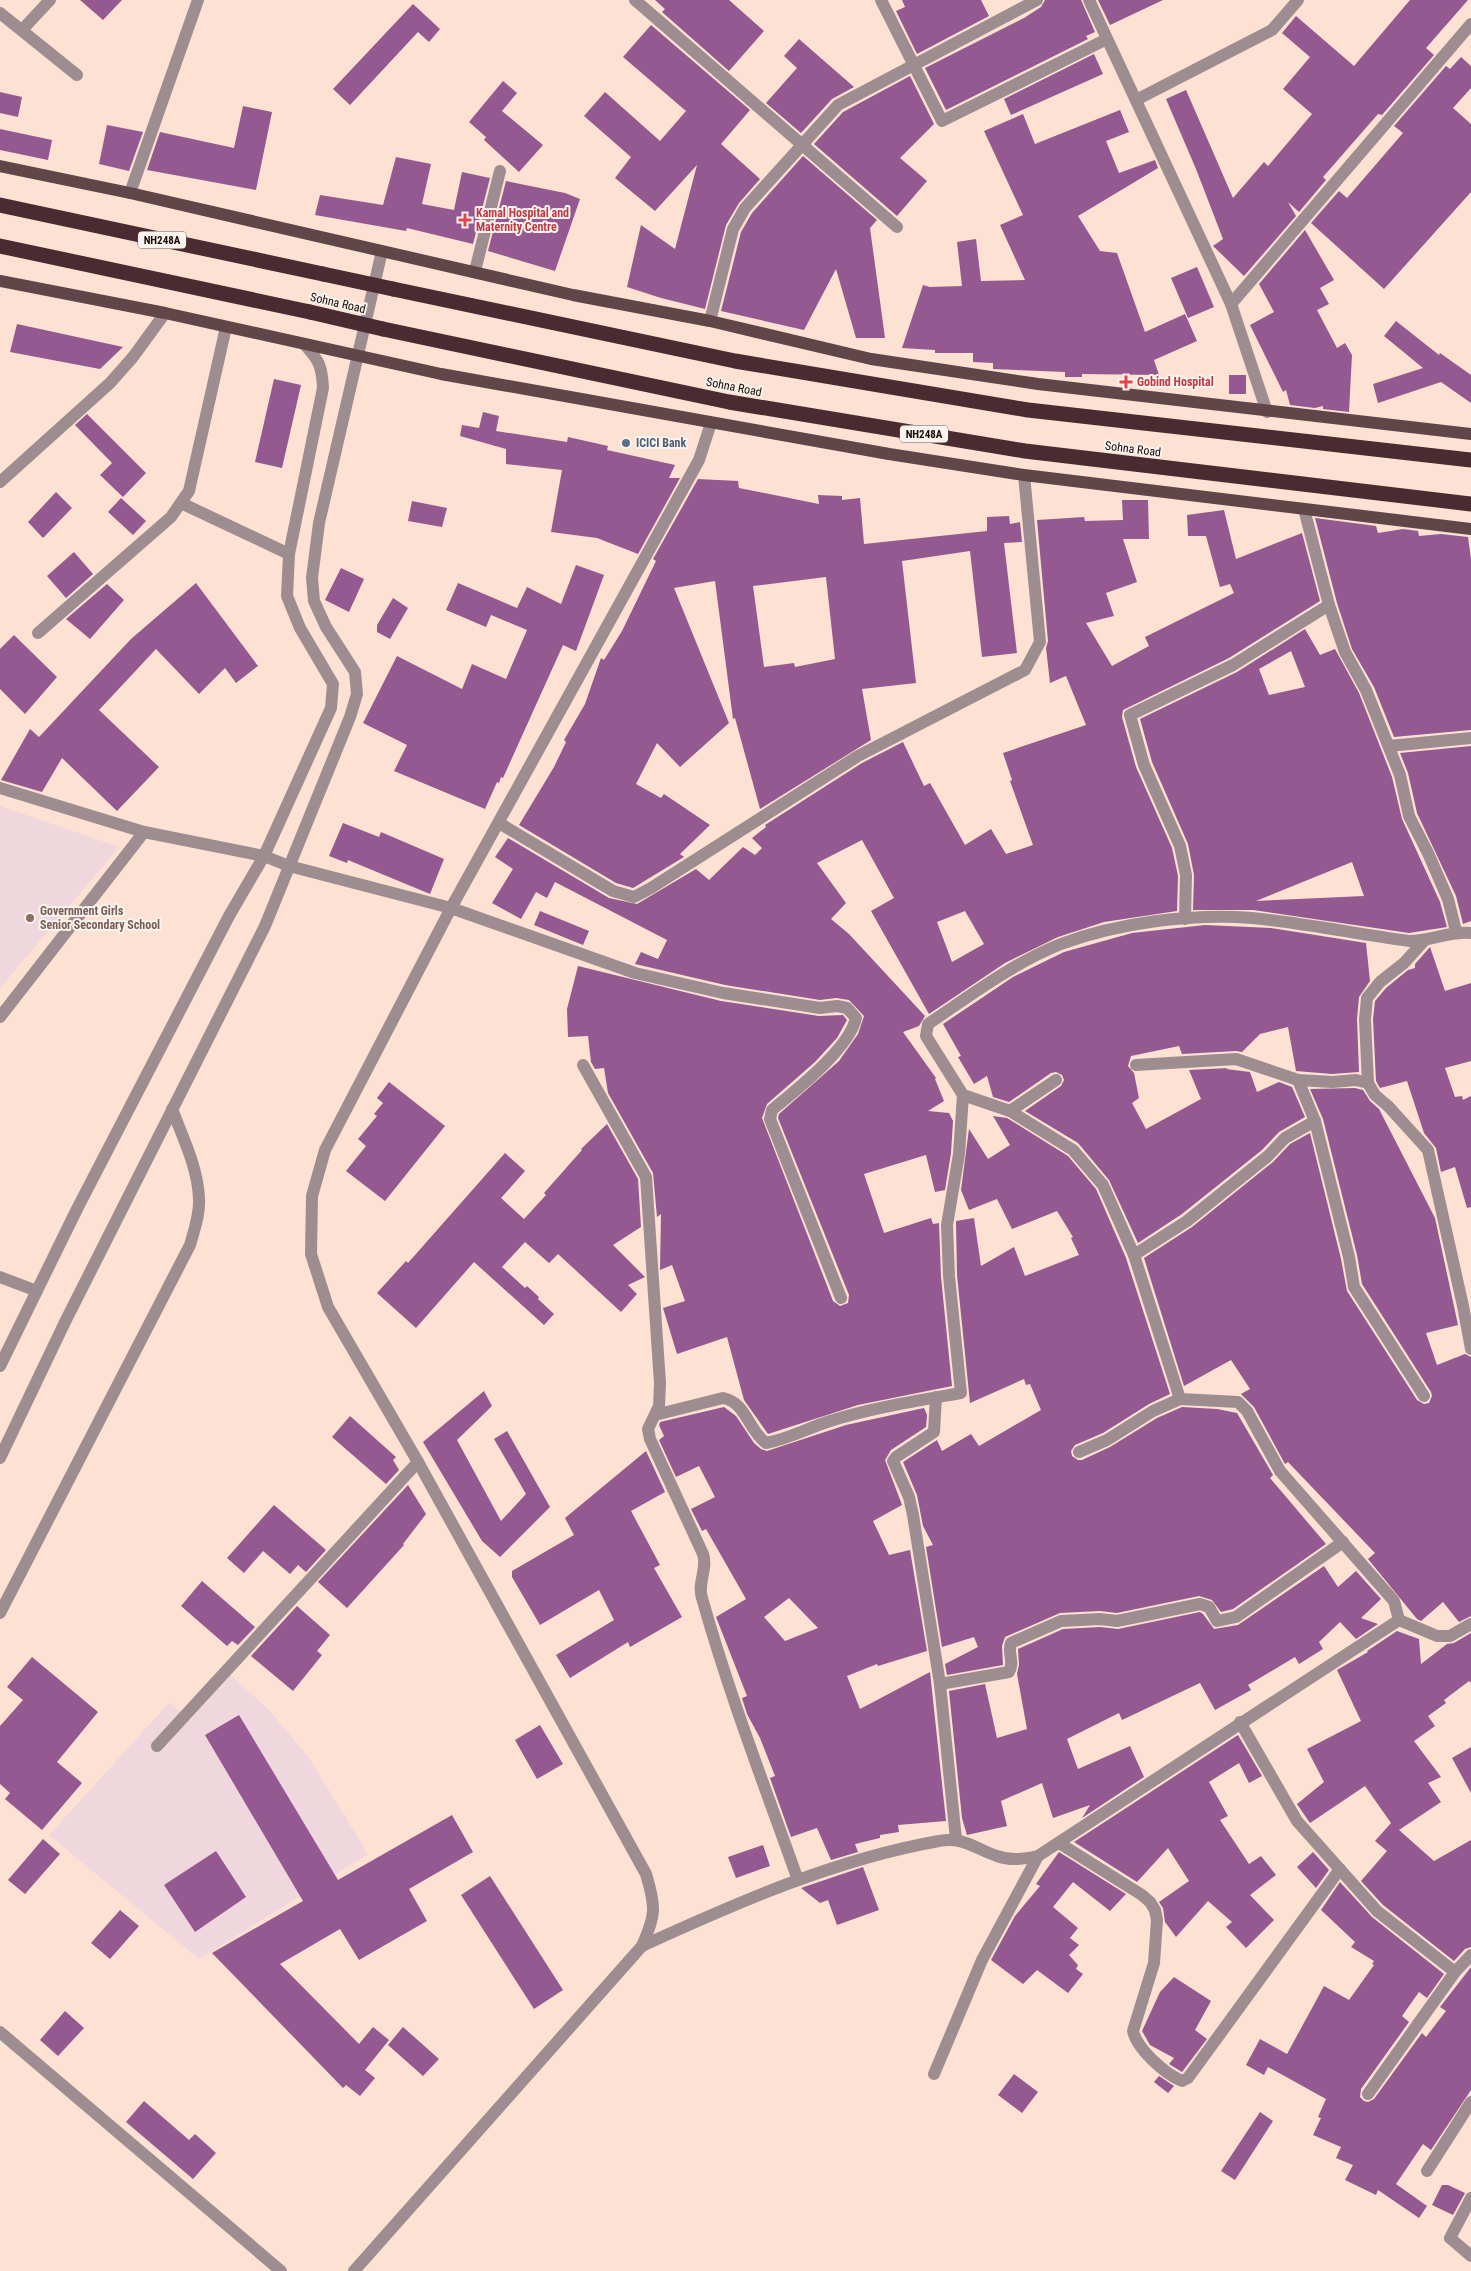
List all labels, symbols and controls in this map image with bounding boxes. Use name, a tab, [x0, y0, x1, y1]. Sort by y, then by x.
place label: Kamal Hospital and Maternity Centre	[476, 206, 569, 234]
marker: Kamal Hospital and Maternity Centre	[458, 213, 472, 227]
road number: NH248A	[138, 232, 186, 248]
street label: Sohna Road	[309, 290, 367, 316]
street label: Sohna Road	[705, 375, 763, 399]
marker: Gobind Hospital	[1119, 375, 1133, 389]
place label: Gobind Hospital	[1137, 375, 1214, 389]
road number: NH248A	[900, 426, 948, 442]
place label: ICICI Bank	[636, 436, 686, 450]
marker: ICICI Bank	[620, 437, 632, 449]
street label: Sohna Road	[1104, 439, 1162, 459]
place label: Government Girls Senior Secondary School	[40, 904, 160, 932]
marker: Government Girls Senior Secondary School	[24, 912, 36, 924]

